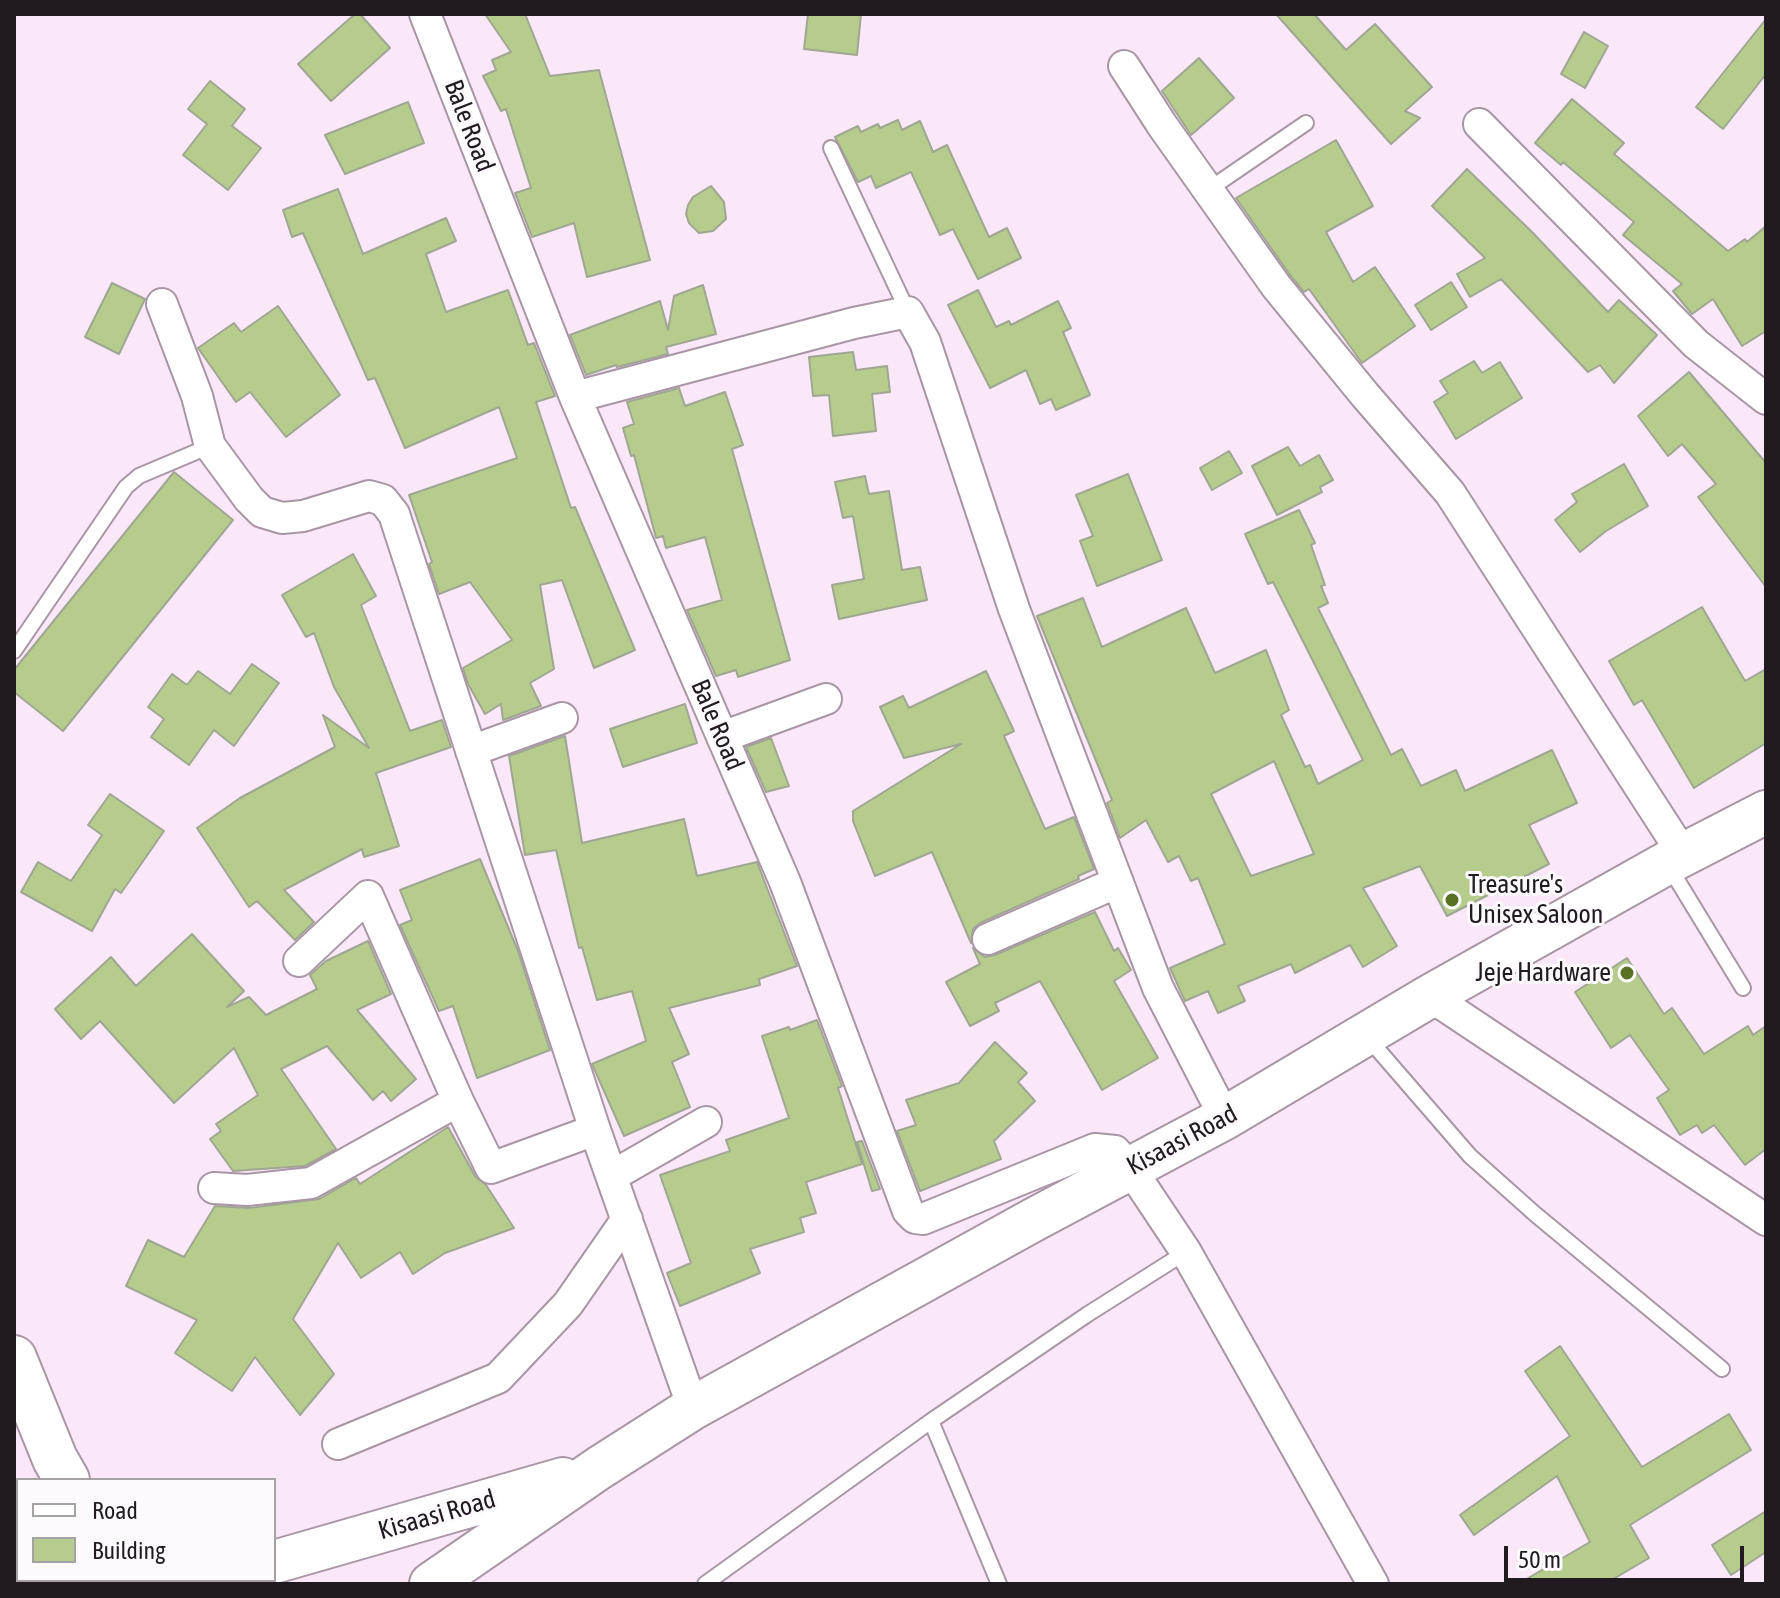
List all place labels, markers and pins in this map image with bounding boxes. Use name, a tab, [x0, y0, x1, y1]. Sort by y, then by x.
place label: Treasure's Unisex Saloon	[1468, 869, 1603, 930]
marker: Treasure's Unisex Saloon	[1443, 891, 1461, 909]
place label: Jeje Hardware	[1476, 957, 1611, 989]
marker: Jeje Hardware	[1618, 964, 1636, 982]

